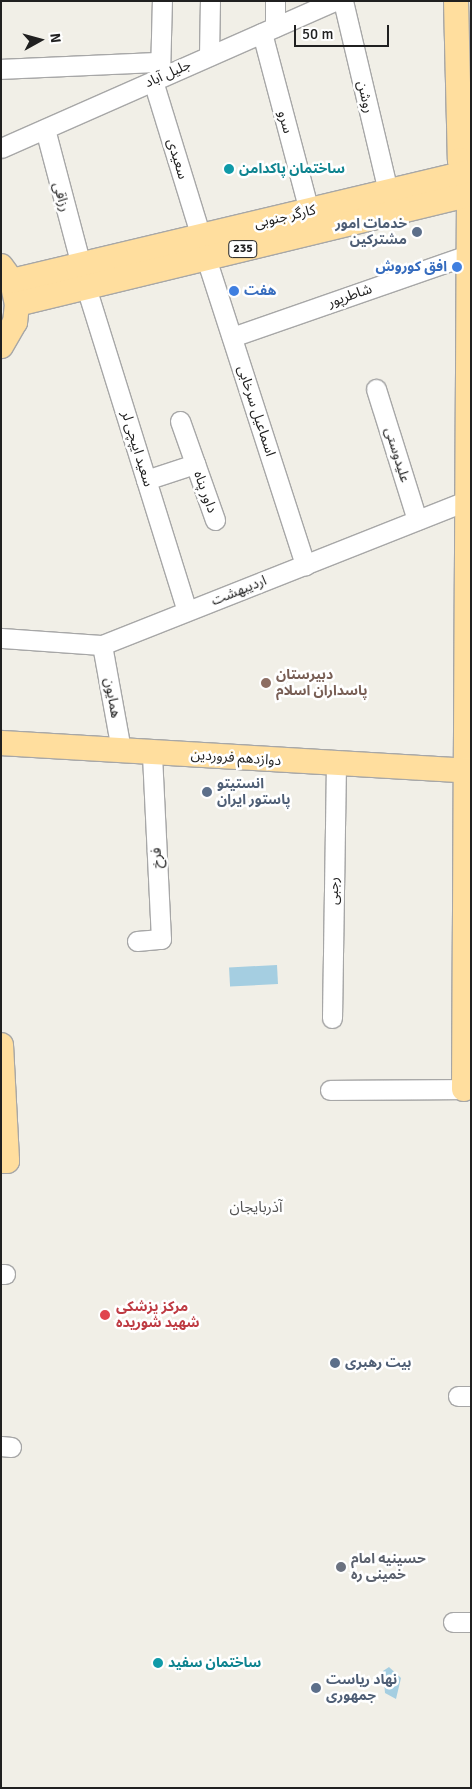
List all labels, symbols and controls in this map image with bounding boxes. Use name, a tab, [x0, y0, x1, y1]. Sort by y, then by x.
north arrow	[15, 15, 65, 65]
scale bar	[297, 15, 392, 47]
text: 50 m	[302, 25, 333, 43]
text: N	[46, 32, 64, 44]
street label: جلیل آباد	[142, 56, 194, 92]
street label: روشن	[353, 79, 377, 115]
street label: سرو	[274, 109, 296, 135]
street label: سعیدی	[163, 137, 191, 181]
place label: ساختمان پاکدامن	[239, 161, 345, 177]
marker: ساختمان پاکدامن	[223, 163, 235, 175]
street label: رزاقی	[49, 180, 73, 214]
street label: کارگر جنوبی	[253, 202, 317, 232]
place label: خدمات امور مشترکین	[335, 216, 407, 248]
marker: خدمات امور مشترکین	[411, 226, 423, 238]
road number: 235	[228, 240, 258, 258]
place label: افق کوروش	[375, 259, 447, 275]
marker: افق کوروش	[451, 261, 463, 273]
street label: شاطرپور	[326, 281, 374, 311]
place label: هفت	[244, 283, 276, 299]
marker: هفت	[228, 285, 240, 297]
street label: اسماعیل سرخابی	[233, 364, 279, 458]
street label: سعید ایپچی لر	[118, 409, 156, 489]
street label: علیدوستی	[381, 425, 413, 485]
street label: داور پناه	[190, 469, 220, 515]
street label: اردیبهشت	[209, 572, 269, 610]
place label: دبیرستان پاسداران اسلام	[276, 667, 368, 700]
street label: همایون	[100, 677, 124, 719]
marker: دبیرستان پاسداران اسلام	[260, 677, 272, 689]
street label: دوازدهم فروردین	[190, 746, 282, 770]
place label: انستیتو پاستور ایران	[217, 776, 291, 809]
marker: انستیتو پاستور ایران	[201, 786, 213, 798]
street label: فرخ	[148, 847, 166, 869]
street label: رجبی	[325, 877, 343, 905]
district label: آذربایجان	[230, 1199, 282, 1217]
place label: مرکز پزشکی شهید شوریده	[116, 1299, 200, 1331]
marker: مرکز پزشکی شهید شوریده	[98, 1308, 112, 1322]
place label: بیت رهبری	[345, 1355, 412, 1371]
marker: بیت رهبری	[329, 1357, 341, 1369]
place label: حسینیه امام خمینی ره	[351, 1551, 426, 1584]
marker: حسینیه امام خمینی ره	[335, 1561, 347, 1573]
place label: ساختمان سفید	[168, 1655, 261, 1671]
marker: ساختمان سفید	[152, 1657, 164, 1669]
place label: نهاد ریاست جمهوری	[326, 1672, 397, 1704]
marker: نهاد ریاست جمهوری	[310, 1682, 322, 1694]

